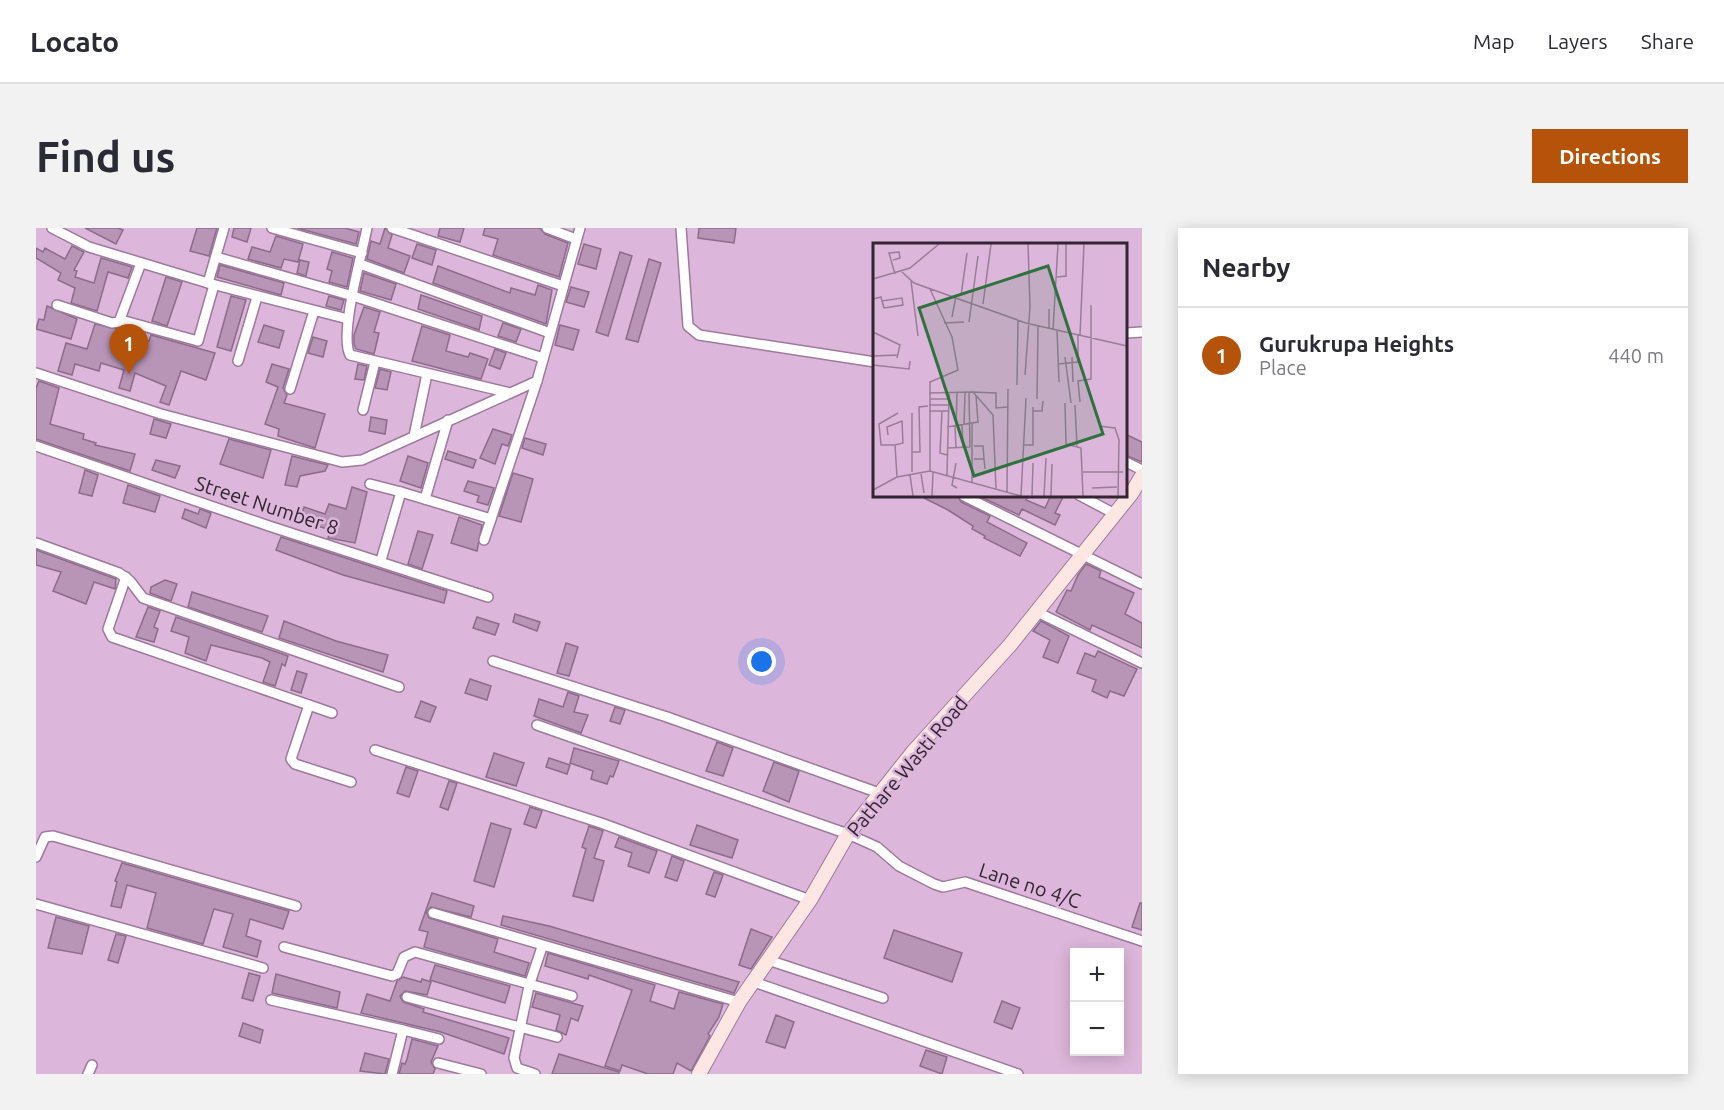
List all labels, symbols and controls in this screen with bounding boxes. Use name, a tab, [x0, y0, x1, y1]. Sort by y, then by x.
text: Locato	[30, 26, 119, 57]
text: Map	[1473, 29, 1514, 53]
text: Layers	[1547, 29, 1608, 53]
text: Share	[1641, 29, 1694, 53]
button: Directions	[1532, 129, 1688, 183]
text: Find us	[36, 133, 175, 180]
inset map	[873, 243, 1127, 496]
text: Nearby	[1202, 253, 1290, 282]
pin: 1	[110, 324, 148, 374]
text: Gurukrupa Heights	[1259, 331, 1454, 356]
text: 1	[1216, 344, 1227, 367]
text: 440 m	[1608, 344, 1664, 367]
text: Place	[1259, 356, 1307, 379]
street label: Street Number 8	[192, 471, 342, 539]
your location	[747, 647, 776, 676]
street label: Pathare Wasti Road	[842, 691, 972, 841]
street label: Lane no 4/C	[976, 858, 1084, 912]
map controls	[1070, 948, 1124, 1056]
button: +	[1070, 948, 1124, 1002]
button: −	[1070, 1002, 1124, 1056]

